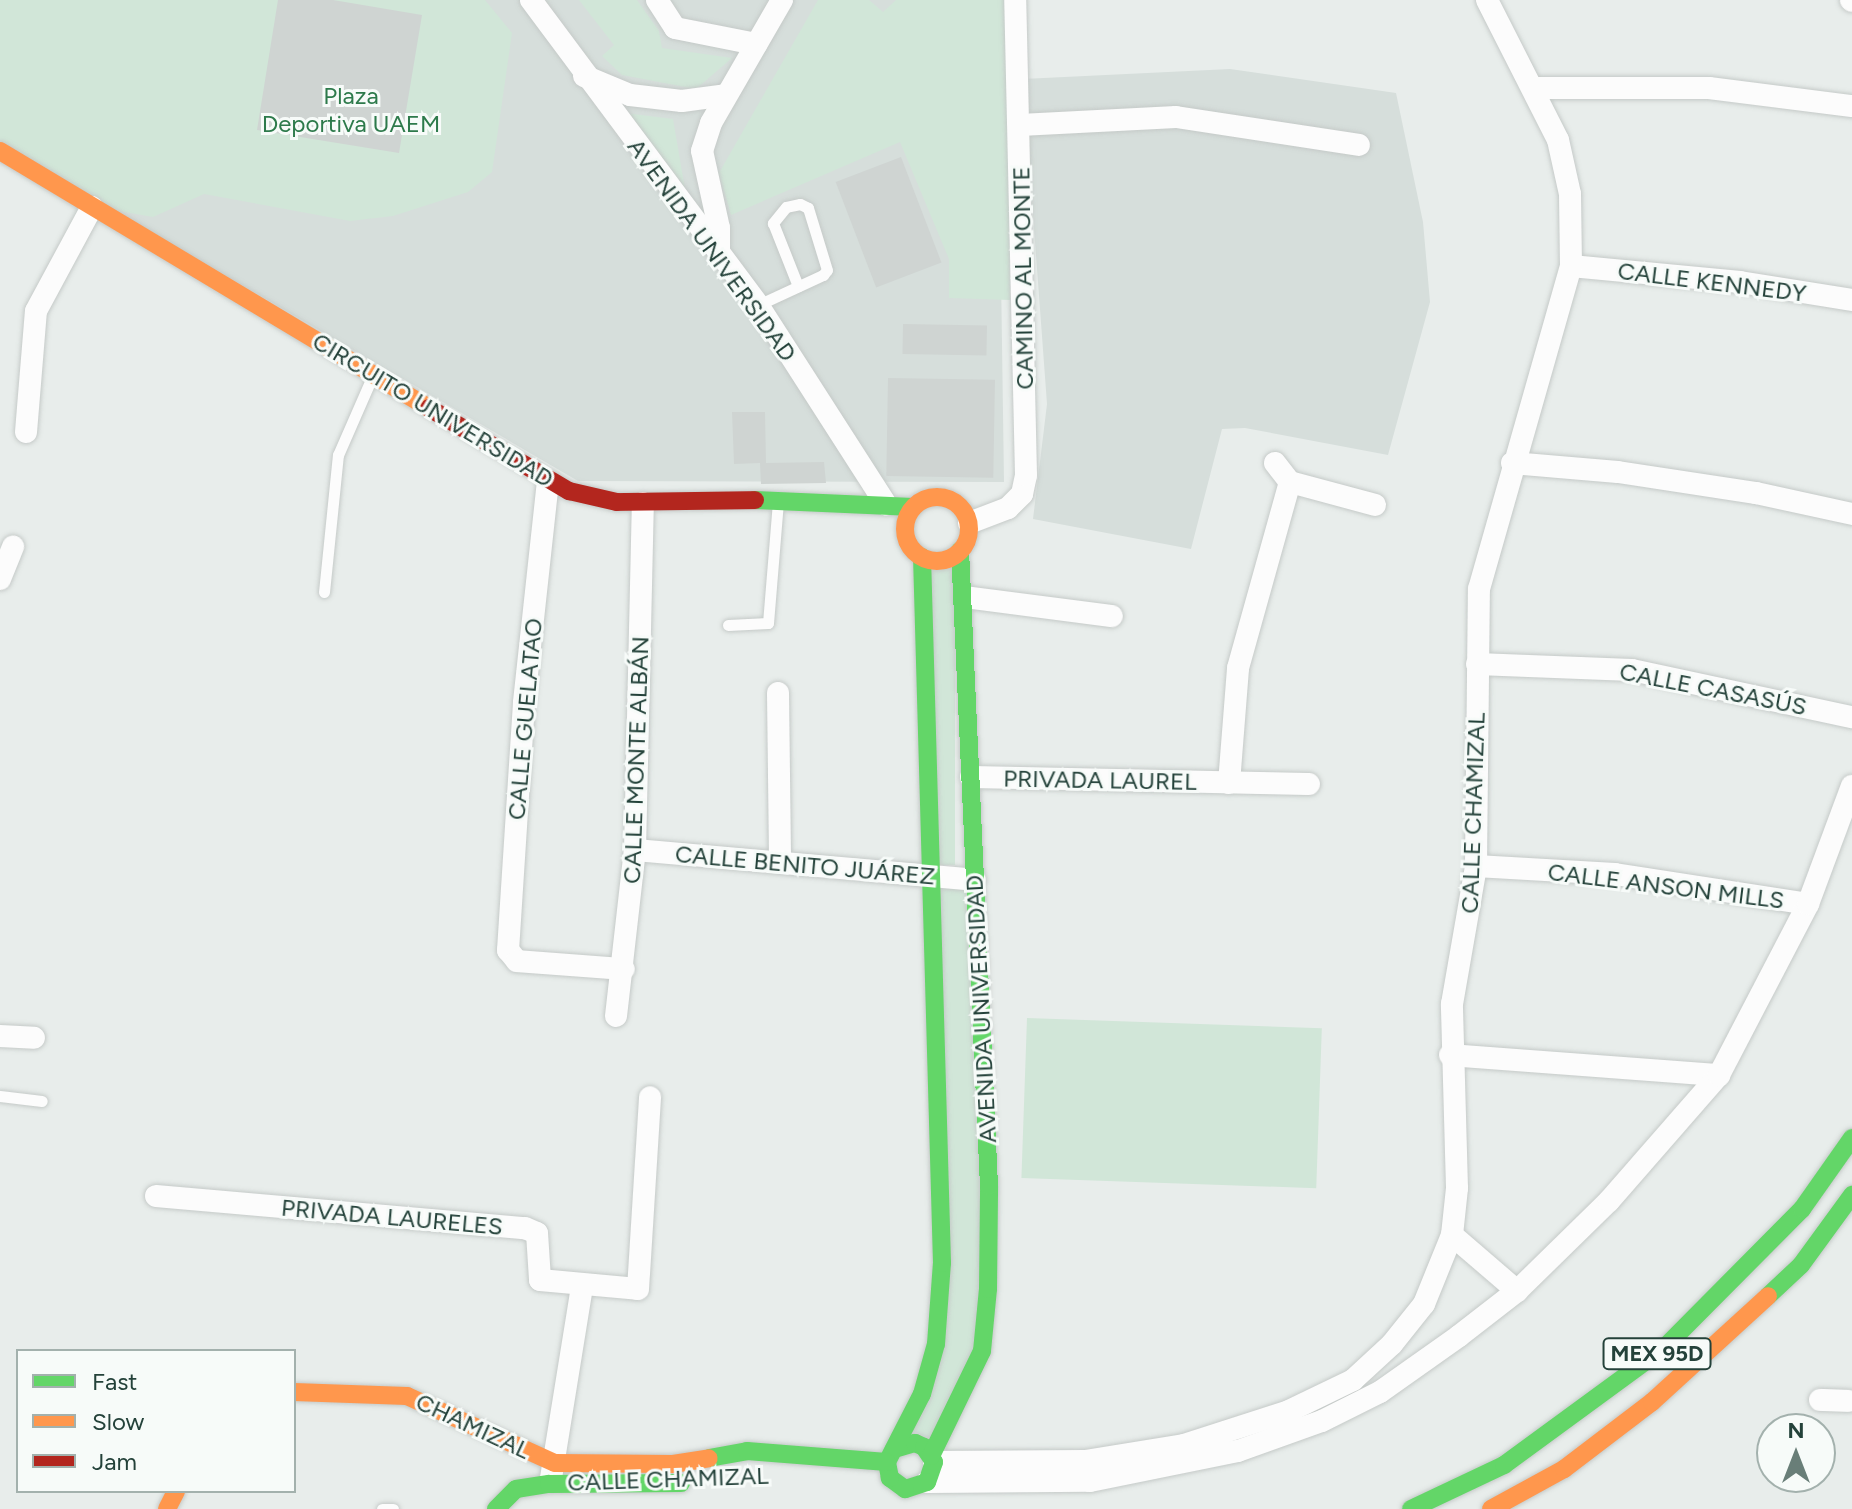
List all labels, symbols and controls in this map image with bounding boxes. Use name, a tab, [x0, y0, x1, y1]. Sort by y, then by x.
park label: Plaza Deportiva UAEM	[262, 82, 440, 138]
street label: AVENIDA UNIVERSIDAD	[622, 133, 802, 367]
street label: CAMINO AL MONTE	[1007, 166, 1039, 390]
street label: CALLE KENNEDY	[1616, 256, 1808, 308]
street label: CIRCUITO UNIVERSIDAD	[307, 327, 559, 493]
street label: CALLE GUELATAO	[502, 617, 548, 821]
street label: CALLE MONTE ALBÁN	[617, 636, 655, 884]
street label: CALLE CASASÚS	[1617, 657, 1809, 721]
street label: CALLE CHAMIZAL	[1455, 712, 1491, 914]
street label: PRIVADA LAUREL	[1003, 764, 1197, 796]
street label: CALLE BENITO JUÁREZ	[674, 839, 936, 891]
street label: CALLE ANSON MILLS	[1546, 857, 1786, 915]
street label: AVENIDA UNIVERSIDAD	[960, 874, 1002, 1144]
street label: PRIVADA LAURELES	[280, 1193, 504, 1241]
road number: MEX 95D	[1601, 1336, 1713, 1372]
legend	[16, 1349, 296, 1493]
text: Fast	[92, 1367, 137, 1396]
street label: CHAMIZAL	[411, 1387, 535, 1465]
text: Slow	[92, 1407, 144, 1436]
north arrow	[1756, 1413, 1836, 1493]
text: N	[1787, 1417, 1805, 1444]
text: Jam	[92, 1447, 137, 1476]
street label: CALLE CHAMIZAL	[567, 1461, 769, 1497]

